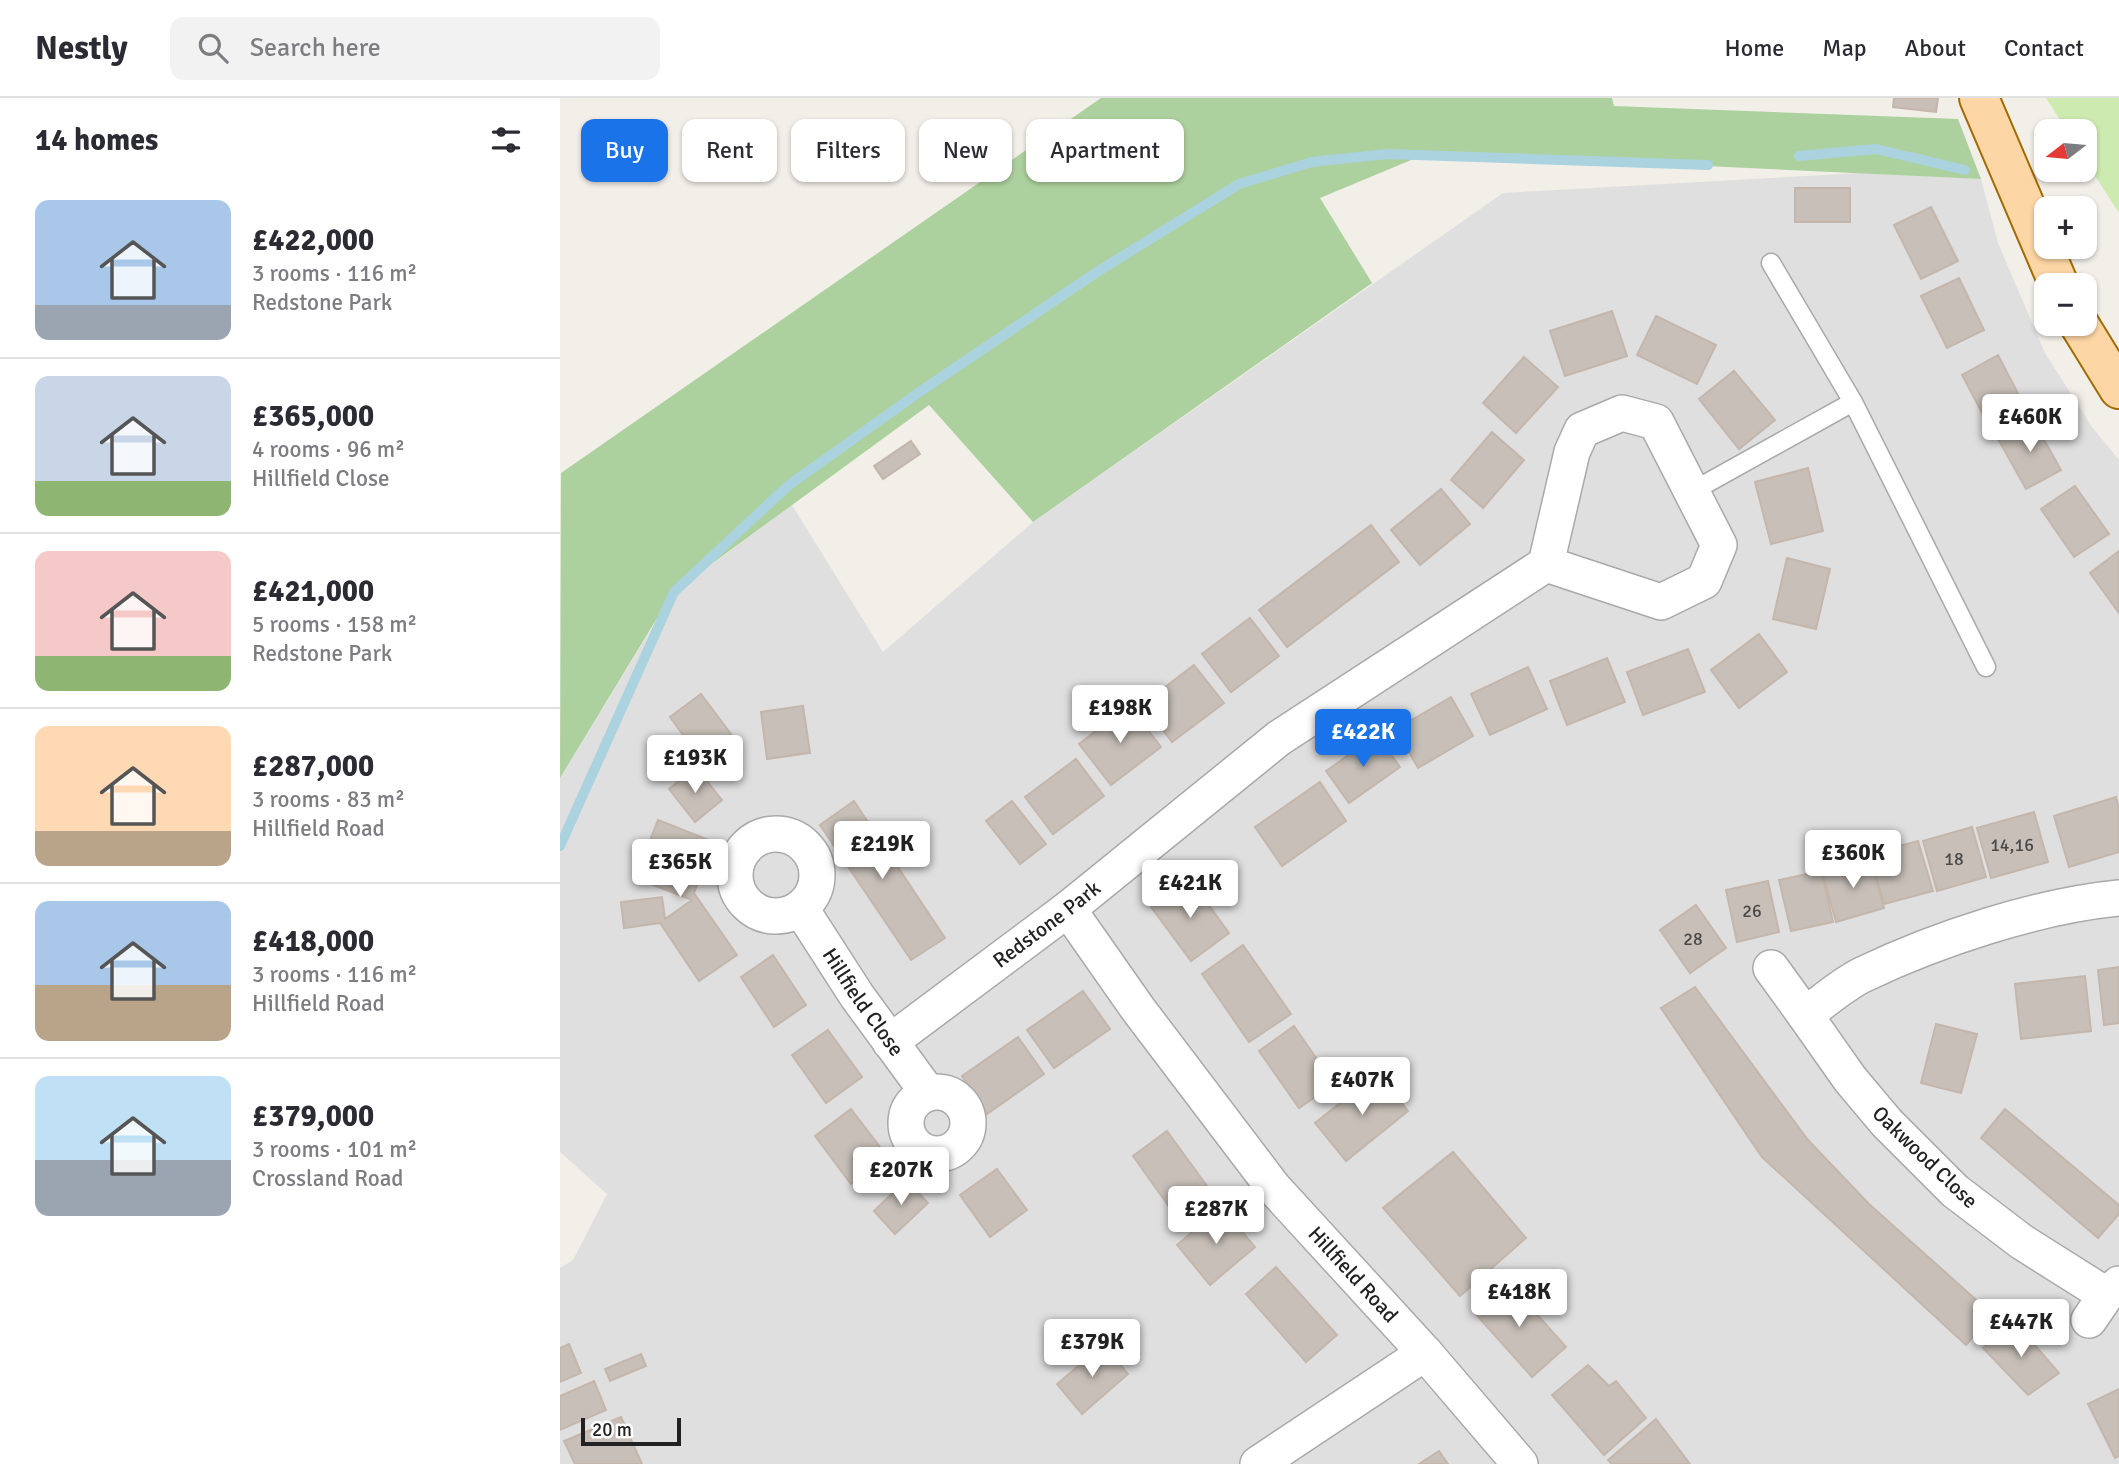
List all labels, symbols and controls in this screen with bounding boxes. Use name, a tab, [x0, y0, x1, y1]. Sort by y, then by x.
search box	[170, 17, 660, 80]
text: Nestly	[35, 28, 128, 69]
icon: search	[194, 29, 232, 67]
text: Search here	[250, 32, 381, 64]
text: Home	[1724, 33, 1784, 63]
text: Map	[1822, 33, 1867, 63]
text: About	[1905, 33, 1966, 63]
text: Contact	[2004, 33, 2084, 63]
chip: Buy	[581, 119, 668, 182]
chip: Rent	[682, 119, 777, 182]
chip: Filters	[791, 119, 905, 182]
chip: New	[919, 119, 1012, 182]
chip: Apartment	[1026, 119, 1184, 182]
north arrow	[2034, 119, 2096, 182]
map controls	[2034, 119, 2097, 336]
icon: filters	[487, 121, 525, 159]
text: 14 homes	[35, 122, 158, 159]
button: +	[2034, 196, 2097, 259]
text: £422,000	[252, 222, 374, 259]
icon: home	[91, 228, 175, 312]
text: 3 rooms · 116 m²	[252, 259, 417, 288]
button: −	[2034, 273, 2097, 336]
text: Redstone Park	[252, 288, 392, 317]
pin: £460K	[1981, 394, 2079, 454]
text: £365,000	[252, 398, 374, 435]
text: £460K	[1998, 402, 2062, 431]
icon: home	[91, 404, 175, 488]
text: 4 rooms · 96 m²	[252, 435, 405, 464]
text: Hillfield Close	[252, 464, 390, 493]
text: £421,000	[252, 573, 374, 610]
icon: home	[91, 579, 175, 663]
text: 5 rooms · 158 m²	[252, 610, 417, 639]
text: Redstone Park	[252, 639, 392, 668]
pin: £198K	[1071, 686, 1169, 745]
text: £198K	[1088, 693, 1152, 722]
pin: £422K	[1314, 710, 1412, 769]
text: £422K	[1331, 717, 1395, 746]
pin: £193K	[646, 736, 744, 795]
text: £193K	[663, 743, 727, 772]
text: £287,000	[252, 748, 374, 785]
icon: home	[91, 754, 175, 838]
text: 3 rooms · 83 m²	[252, 785, 405, 814]
text: Hillfield Road	[252, 814, 385, 843]
pin: £219K	[833, 822, 931, 881]
text: £219K	[850, 829, 914, 858]
pin: £360K	[1804, 830, 1902, 890]
house number: 14,16	[1990, 834, 2034, 856]
text: £360K	[1821, 838, 1885, 867]
pin: £365K	[631, 840, 729, 899]
text: £365K	[648, 847, 712, 876]
house number: 18	[1944, 848, 1964, 870]
pin: £421K	[1141, 860, 1239, 920]
text: £421K	[1158, 868, 1222, 897]
street label: Redstone Park	[988, 875, 1106, 973]
house number: 26	[1742, 900, 1762, 922]
text: £418,000	[252, 923, 374, 960]
house number: 28	[1683, 928, 1703, 950]
icon: home	[91, 929, 175, 1013]
street label: Hillfield Close	[817, 943, 910, 1061]
text: 3 rooms · 116 m²	[252, 960, 417, 989]
text: Hillfield Road	[252, 989, 385, 1018]
pin: £407K	[1313, 1058, 1411, 1117]
text: £407K	[1330, 1065, 1394, 1094]
text: £379,000	[252, 1098, 374, 1135]
street label: Oakwood Close	[1867, 1100, 1983, 1214]
icon: home	[91, 1104, 175, 1188]
text: 3 rooms · 101 m²	[252, 1135, 417, 1164]
pin: £207K	[852, 1148, 950, 1207]
text: £207K	[869, 1155, 933, 1184]
text: Crossland Road	[252, 1164, 404, 1193]
pin: £287K	[1167, 1186, 1265, 1246]
text: £287K	[1184, 1194, 1248, 1223]
street label: Hillfield Road	[1302, 1221, 1404, 1328]
pin: £418K	[1470, 1270, 1568, 1329]
text: £418K	[1487, 1277, 1551, 1306]
pin: £447K	[1972, 1300, 2070, 1359]
text: £447K	[1989, 1307, 2053, 1336]
pin: £379K	[1043, 1320, 1141, 1379]
text: £379K	[1060, 1327, 1124, 1356]
scale bar	[581, 1415, 681, 1447]
text: 20 m	[592, 1418, 632, 1442]

